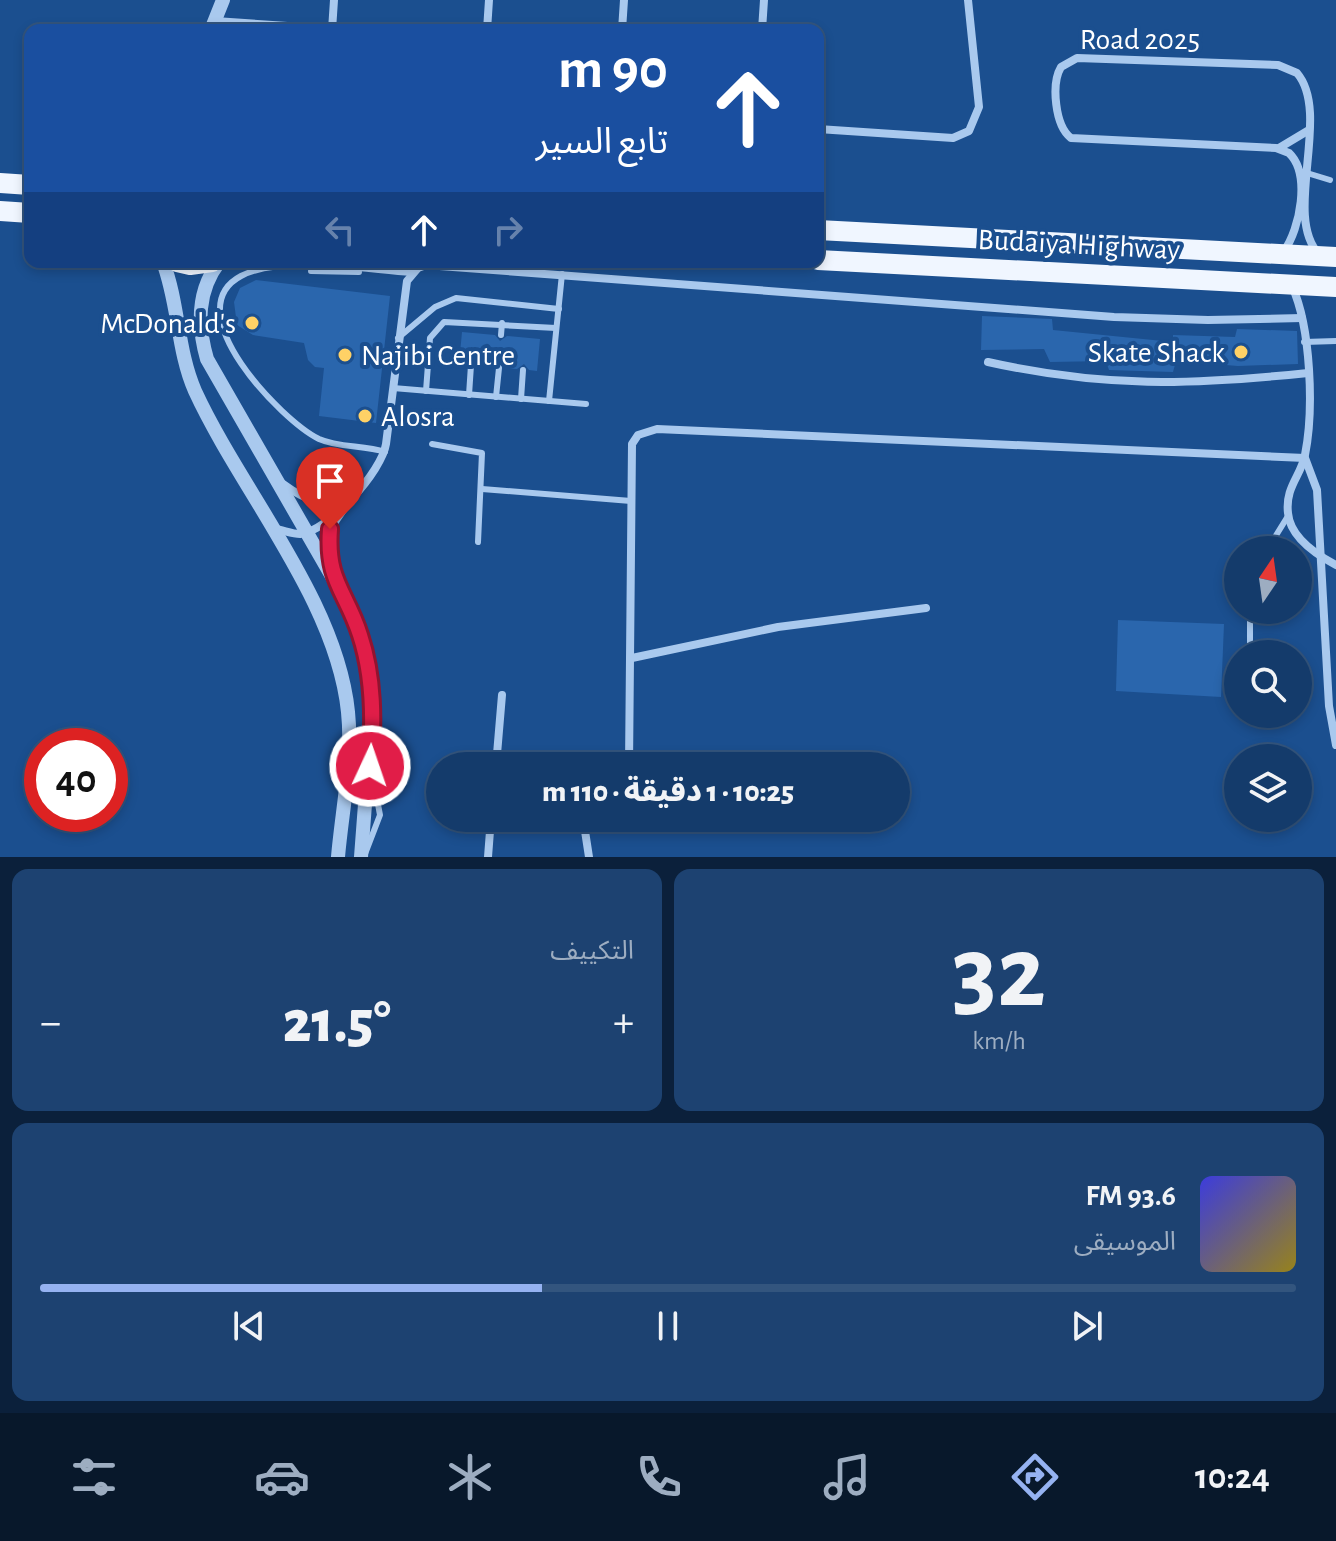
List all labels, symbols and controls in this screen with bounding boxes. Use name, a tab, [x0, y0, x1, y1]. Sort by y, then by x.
street label: Road 2025	[1080, 25, 1200, 55]
text: 90 m	[558, 42, 668, 98]
icon: ahead	[696, 56, 800, 160]
text: تابع السير	[536, 124, 668, 160]
icon: left	[318, 208, 362, 252]
icon: ahead	[402, 208, 446, 252]
icon: right	[486, 208, 530, 252]
street label: Budaiya Highway	[977, 225, 1181, 265]
place label: McDonald's	[100, 309, 236, 339]
marker: McDonald's	[243, 314, 261, 332]
place label: Skate Shack	[1088, 338, 1225, 368]
place label: Najibi Centre	[361, 341, 515, 371]
marker: Skate Shack	[1232, 343, 1250, 361]
marker: Najibi Centre	[336, 346, 354, 364]
place label: Alosra	[381, 402, 455, 432]
marker: Alosra	[356, 407, 374, 425]
pin	[296, 447, 364, 529]
icon: arrive	[308, 459, 352, 503]
north arrow	[1224, 536, 1312, 624]
map controls	[1224, 536, 1312, 832]
button: search	[1224, 640, 1312, 728]
position arrow	[328, 724, 412, 808]
speed limit sign: 40	[24, 728, 128, 832]
button: layers	[1224, 744, 1312, 832]
text: 10:25 · 1 دقيقة · 110 m	[542, 777, 794, 807]
text: 32	[952, 922, 1046, 1026]
text: التكييف	[550, 938, 634, 964]
text: 21.5°	[283, 993, 391, 1053]
text: −	[40, 1001, 61, 1045]
text: +	[613, 1001, 634, 1045]
text: km/h	[972, 1028, 1026, 1054]
text: 93.6 FM	[1085, 1181, 1176, 1211]
text: الموسيقى	[1074, 1229, 1176, 1255]
icon: previous	[227, 1304, 271, 1348]
icon: pause	[646, 1304, 690, 1348]
icon: next	[1065, 1304, 1109, 1348]
icon: filters	[66, 1449, 122, 1505]
icon: car	[254, 1449, 310, 1505]
icon: climate	[442, 1449, 498, 1505]
icon: phone	[631, 1449, 687, 1505]
icon: music	[819, 1449, 875, 1505]
icon: directions	[1007, 1449, 1063, 1505]
text: 10:24	[1195, 1459, 1270, 1495]

